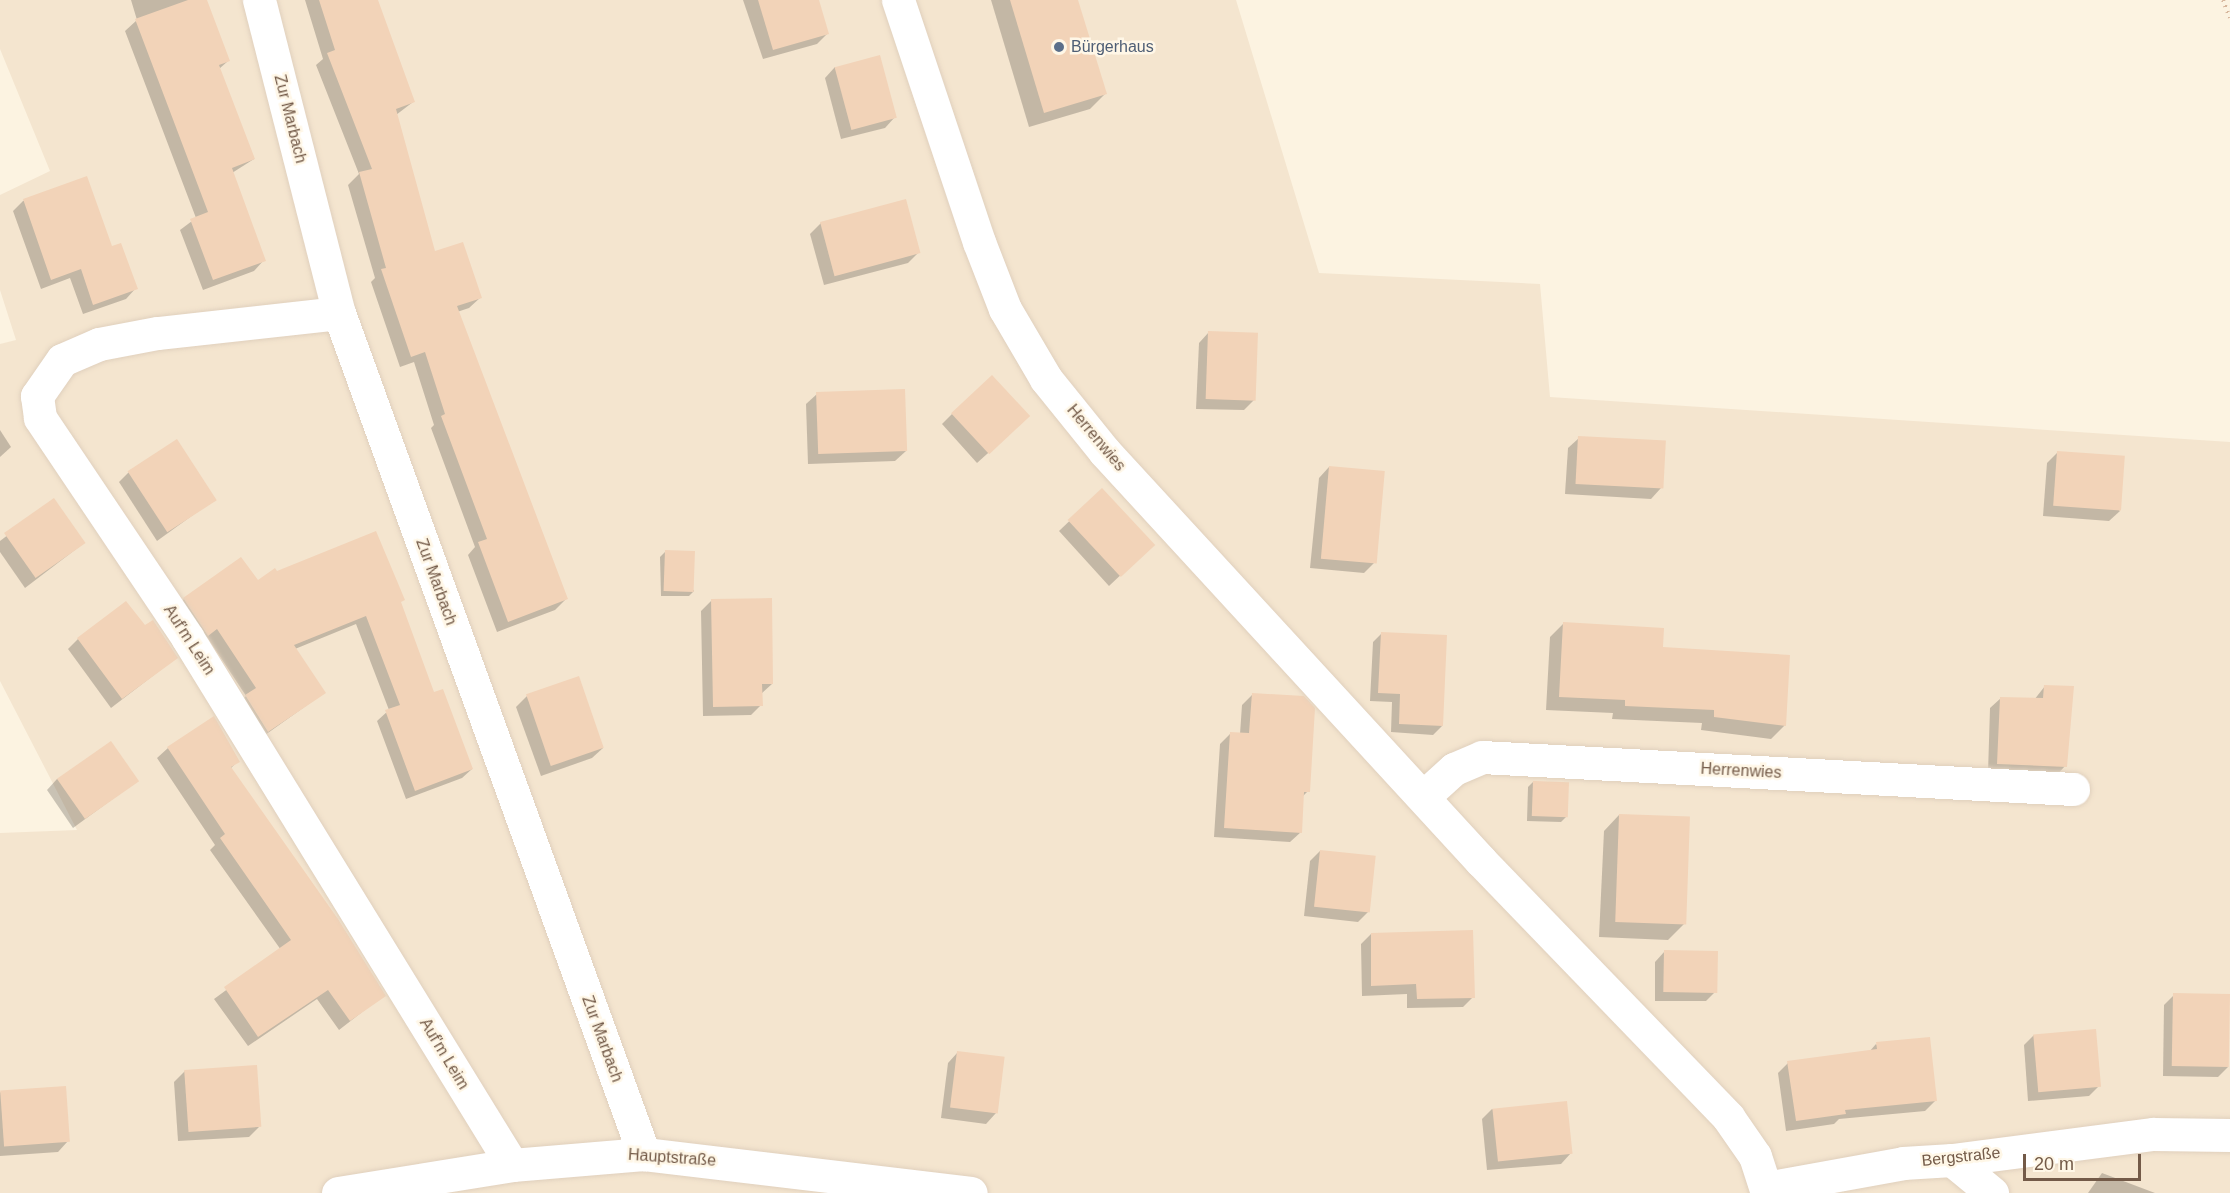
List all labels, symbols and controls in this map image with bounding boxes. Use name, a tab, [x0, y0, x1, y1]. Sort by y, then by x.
place label: Bürgerhaus	[1071, 37, 1154, 57]
marker: Bürgerhaus	[1052, 40, 1066, 54]
street label: Zur Marbach	[270, 73, 310, 165]
street label: Herrenwies	[1063, 401, 1129, 475]
street label: Zur Marbach	[411, 536, 461, 628]
street label: Auf'm Leim	[159, 601, 219, 679]
street label: Herrenwies	[1700, 759, 1782, 783]
street label: Zur Marbach	[577, 993, 627, 1085]
street label: Auf'm Leim	[415, 1015, 473, 1093]
scale bar	[2026, 1142, 2144, 1180]
street label: Bergstraße	[1921, 1143, 2001, 1171]
street label: Hauptstraße	[627, 1145, 717, 1171]
text: 20 m	[2034, 1154, 2074, 1174]

